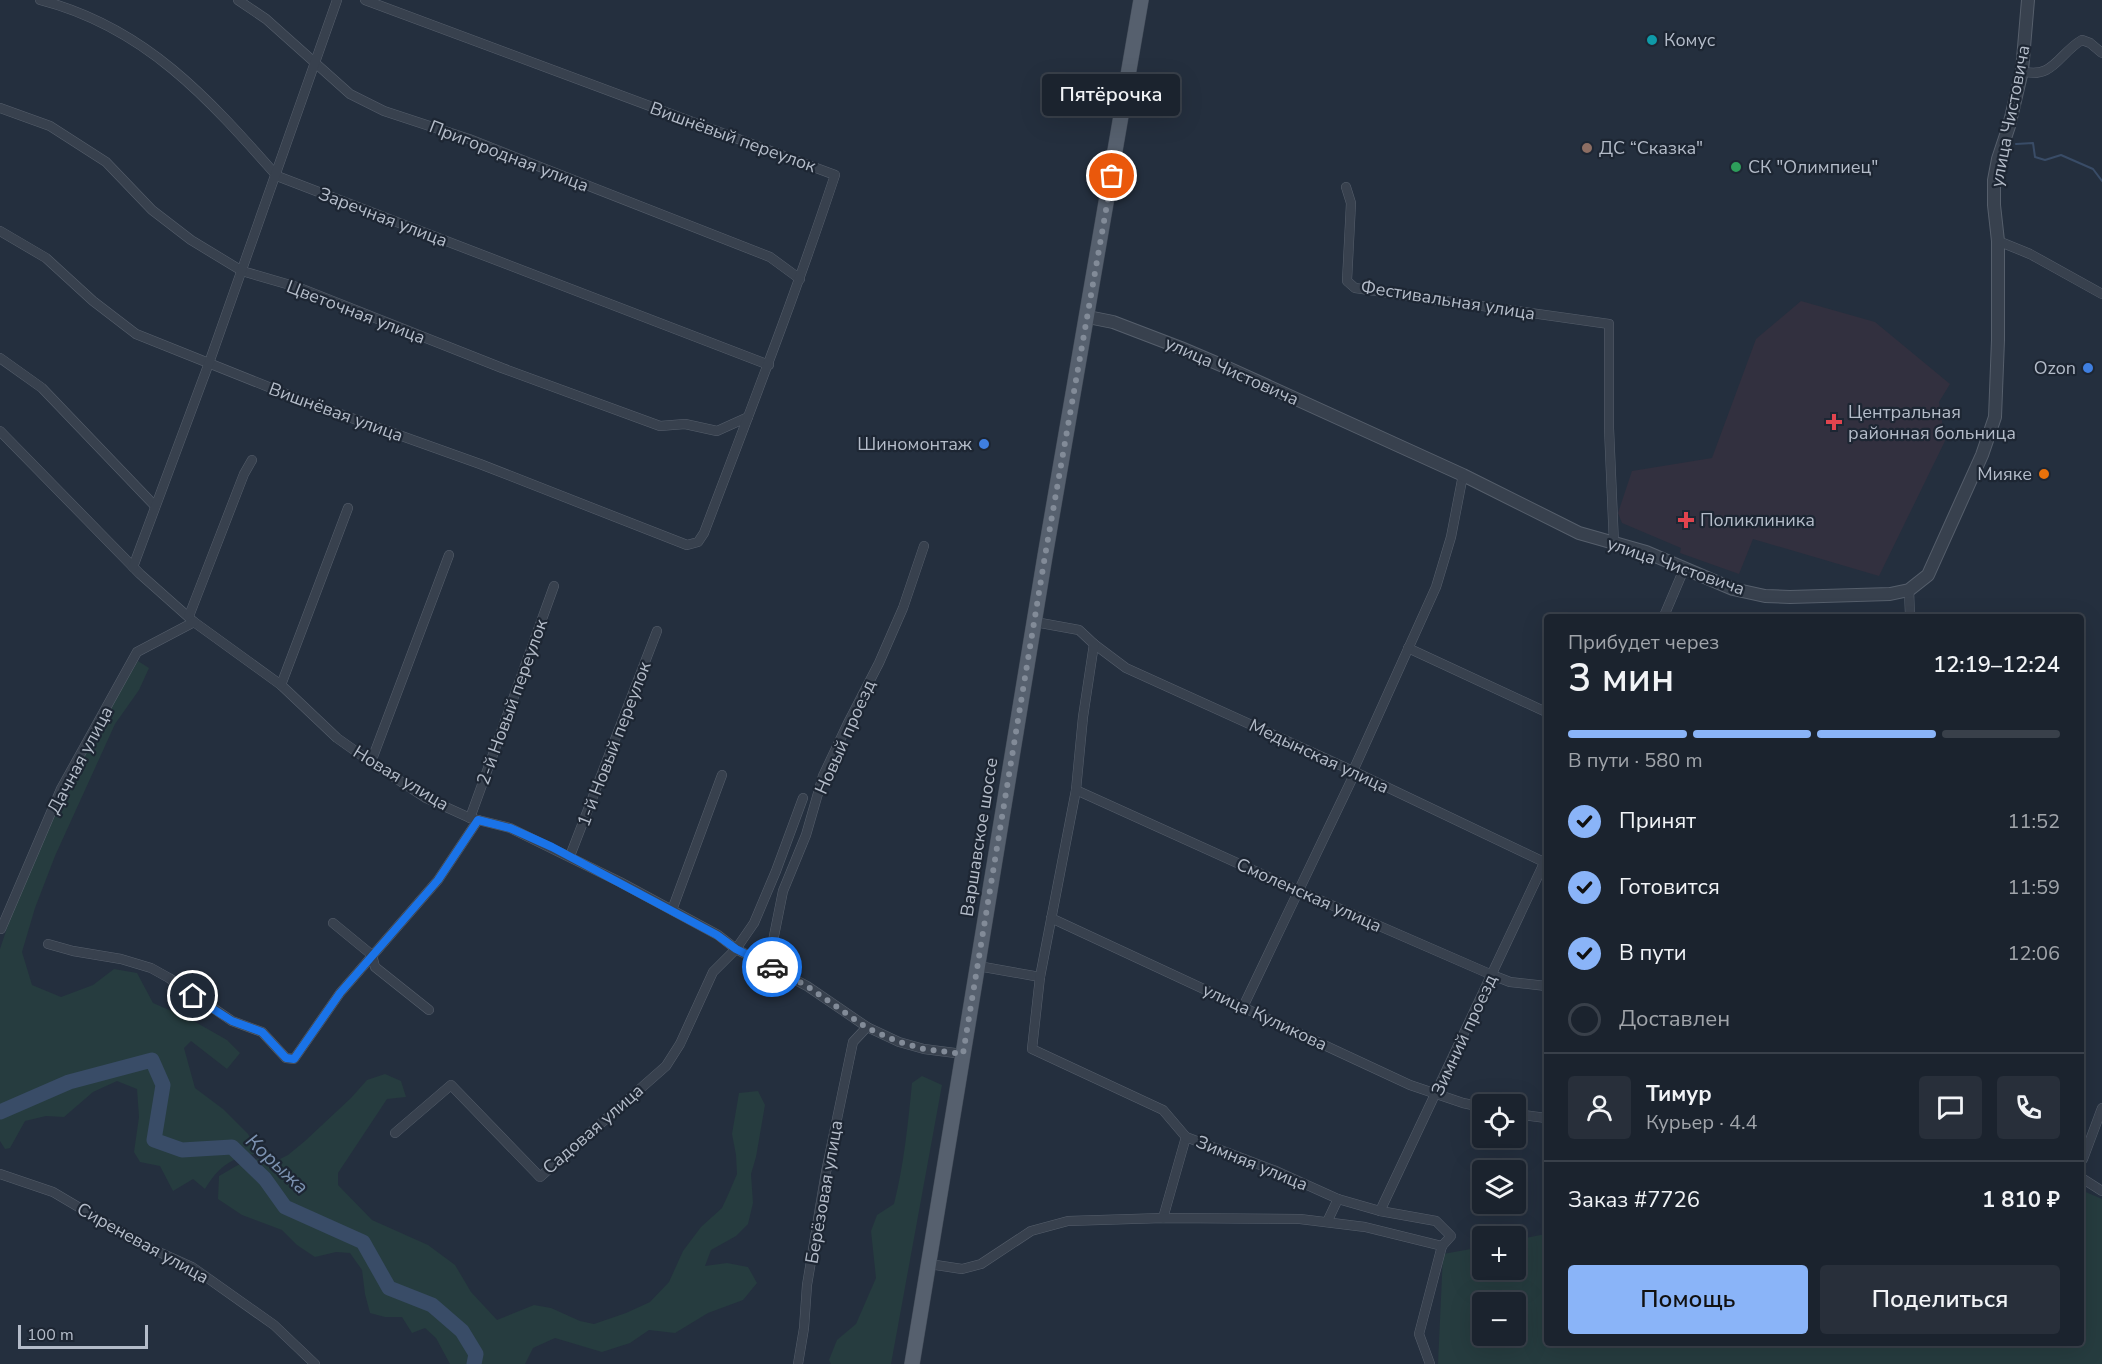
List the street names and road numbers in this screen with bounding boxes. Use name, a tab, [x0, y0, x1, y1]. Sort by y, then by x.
street label: улица Чистовича	[1984, 43, 2036, 189]
street label: Вишнёвый переулок	[647, 96, 820, 178]
street label: Пригородная улица	[426, 114, 592, 198]
street label: Заречная улица	[315, 181, 451, 253]
street label: Фестивальная улица	[1359, 274, 1537, 326]
street label: Цветочная улица	[283, 275, 429, 349]
street label: улица Чистовича	[1161, 331, 1303, 411]
street label: Вишнёвая улица	[265, 377, 407, 447]
street label: улица Чистовича	[1604, 531, 1748, 601]
street label: 2-й Новый переулок	[471, 615, 553, 788]
street label: 1-й Новый переулок	[571, 657, 657, 830]
street label: Новый проезд	[809, 676, 881, 798]
street label: Дачная улица	[42, 702, 118, 818]
street label: Медынская улица	[1245, 713, 1393, 799]
street label: Новая улица	[349, 740, 453, 816]
street label: Варшавское шоссе	[955, 756, 1003, 918]
street label: Смоленская улица	[1232, 852, 1386, 938]
street label: Зимний проезд	[1425, 970, 1503, 1099]
street label: улица Куликова	[1199, 978, 1331, 1056]
street label: Садовая улица	[537, 1078, 649, 1180]
street label: Берёзовая улица	[800, 1118, 848, 1266]
street label: Зимняя улица	[1192, 1130, 1312, 1196]
street label: Сиреневая улица	[73, 1197, 213, 1289]

